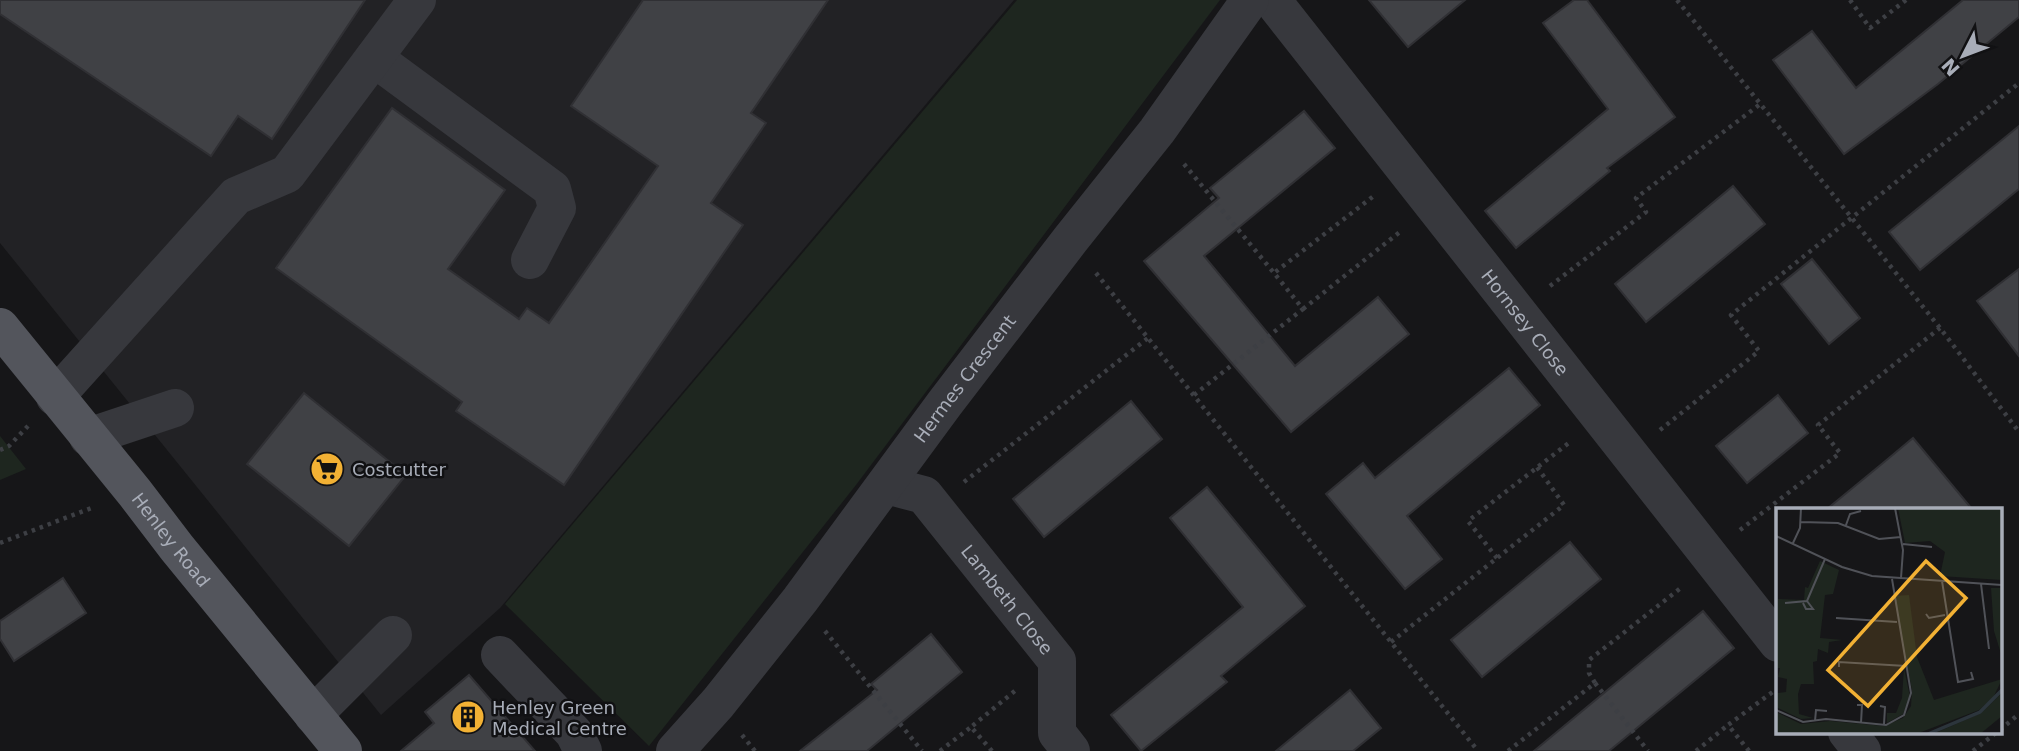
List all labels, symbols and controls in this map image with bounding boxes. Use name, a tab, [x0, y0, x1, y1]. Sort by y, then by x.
north arrow	[1928, 21, 1998, 91]
text: N	[1937, 54, 1964, 81]
street label: Hornsey Close	[1477, 265, 1574, 379]
street label: Hermes Crescent	[909, 310, 1020, 446]
supermarket icon: Costcutter	[308, 450, 346, 488]
place label: Costcutter	[352, 459, 447, 480]
street label: Henley Road	[128, 488, 215, 591]
inset map	[1776, 508, 2002, 734]
street label: Lambeth Close	[957, 540, 1058, 658]
place label: Henley Green Medical Centre	[492, 697, 627, 739]
building icon: Henley Green Medical Centre	[449, 698, 487, 736]

